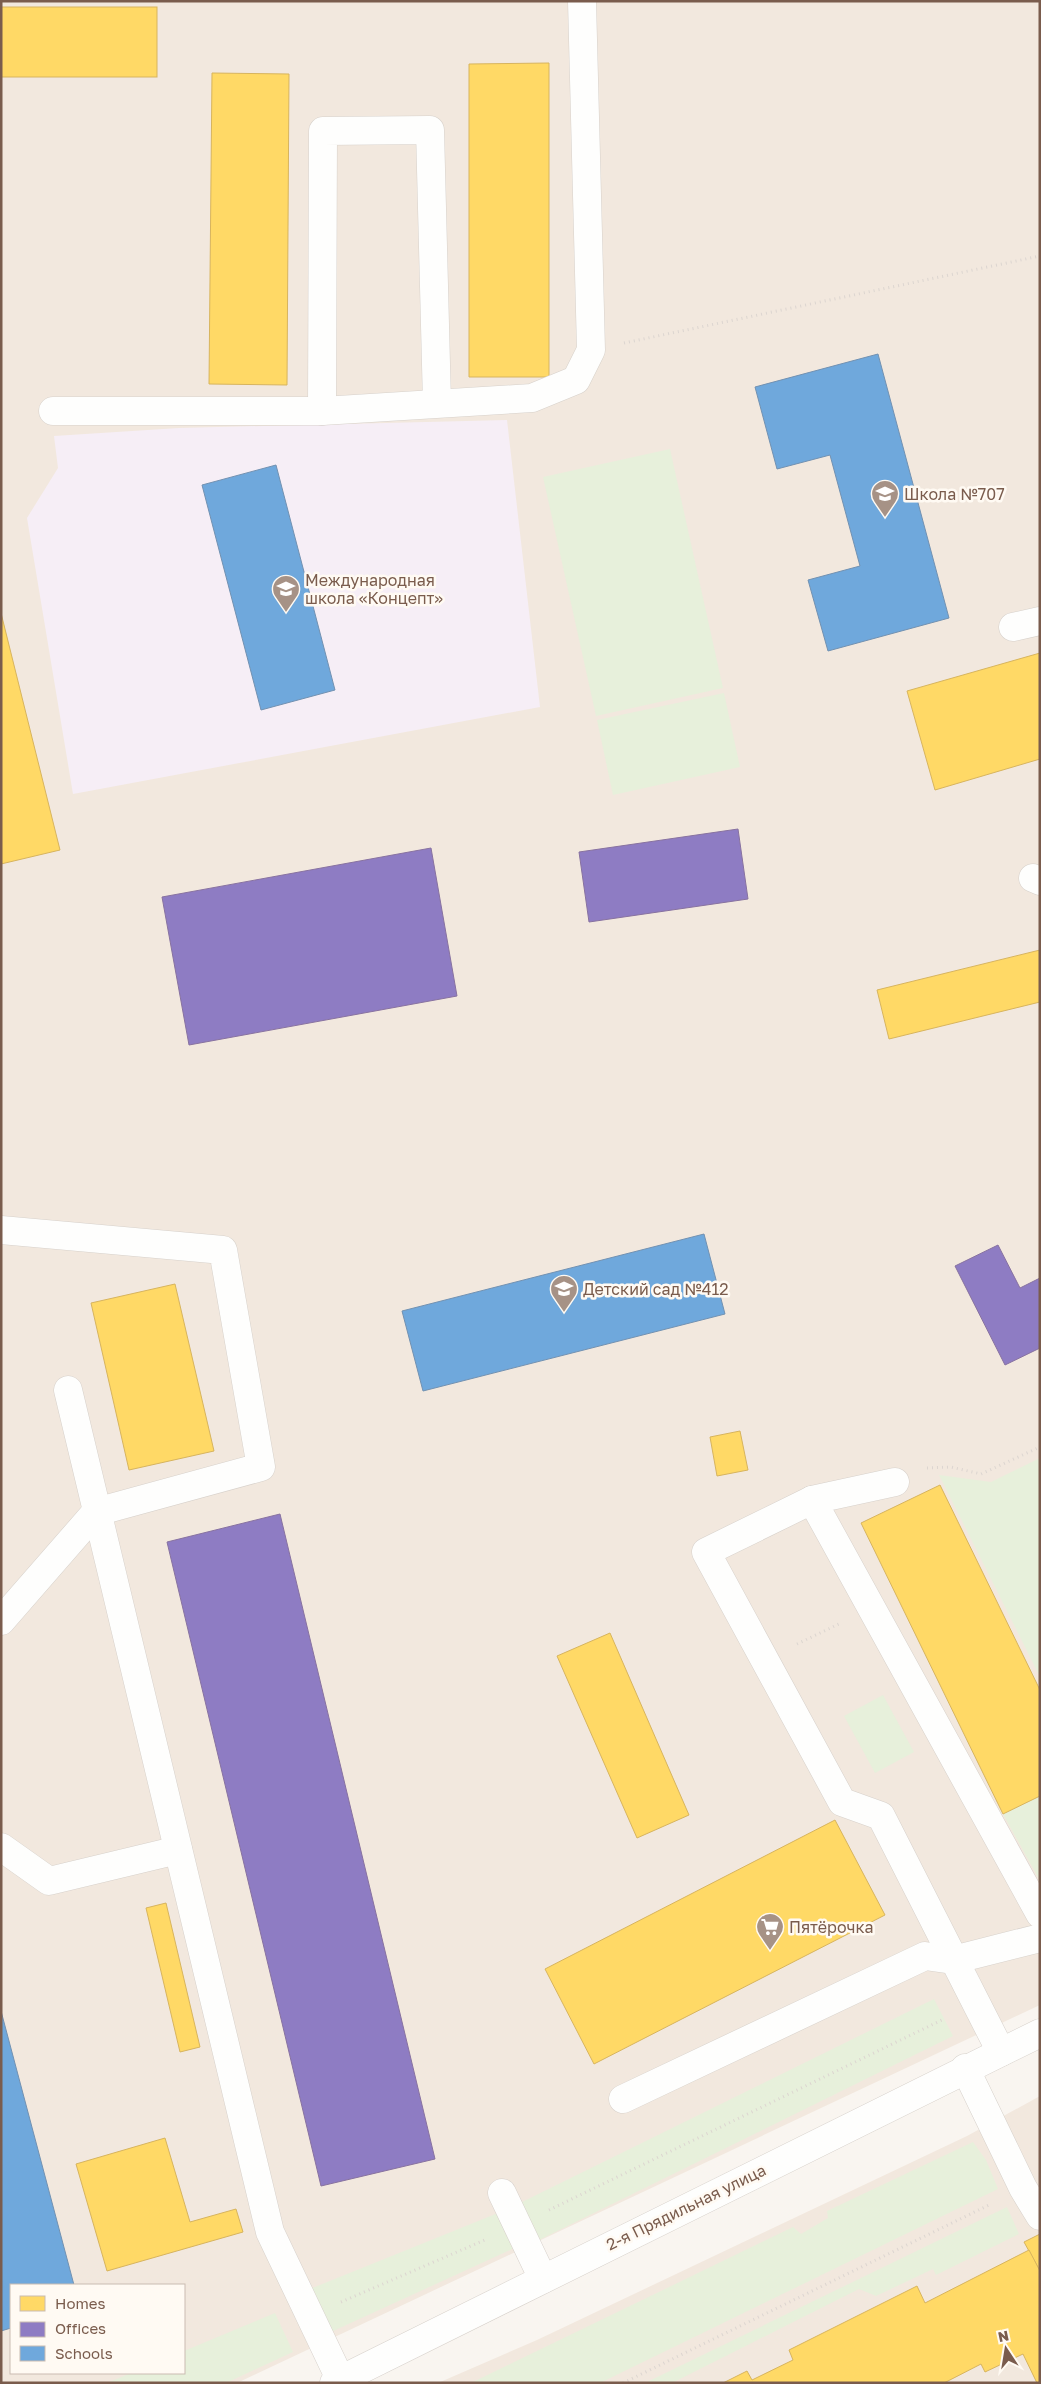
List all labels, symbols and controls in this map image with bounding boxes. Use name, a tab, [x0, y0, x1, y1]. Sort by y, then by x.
school or university icon: Школа №707	[870, 479, 900, 518]
place label: Школа №707	[904, 484, 1005, 504]
place label: Международная школа «Концепт»	[305, 570, 443, 608]
school or university icon: Международная школа «Концепт»	[271, 574, 301, 613]
school or university icon: Детский сад №412	[549, 1274, 579, 1313]
place label: Детский сад №412	[583, 1279, 729, 1299]
supermarket icon: Пятёрочка	[755, 1912, 785, 1951]
place label: Пятёрочка	[789, 1917, 873, 1937]
street label: 2-я Прядильная улица	[603, 2160, 769, 2254]
legend	[10, 2284, 185, 2374]
text: Homes	[55, 2294, 105, 2312]
text: Offices	[55, 2319, 106, 2337]
north arrow	[981, 2324, 1031, 2374]
text: N	[996, 2326, 1010, 2345]
text: Schools	[55, 2344, 113, 2362]

